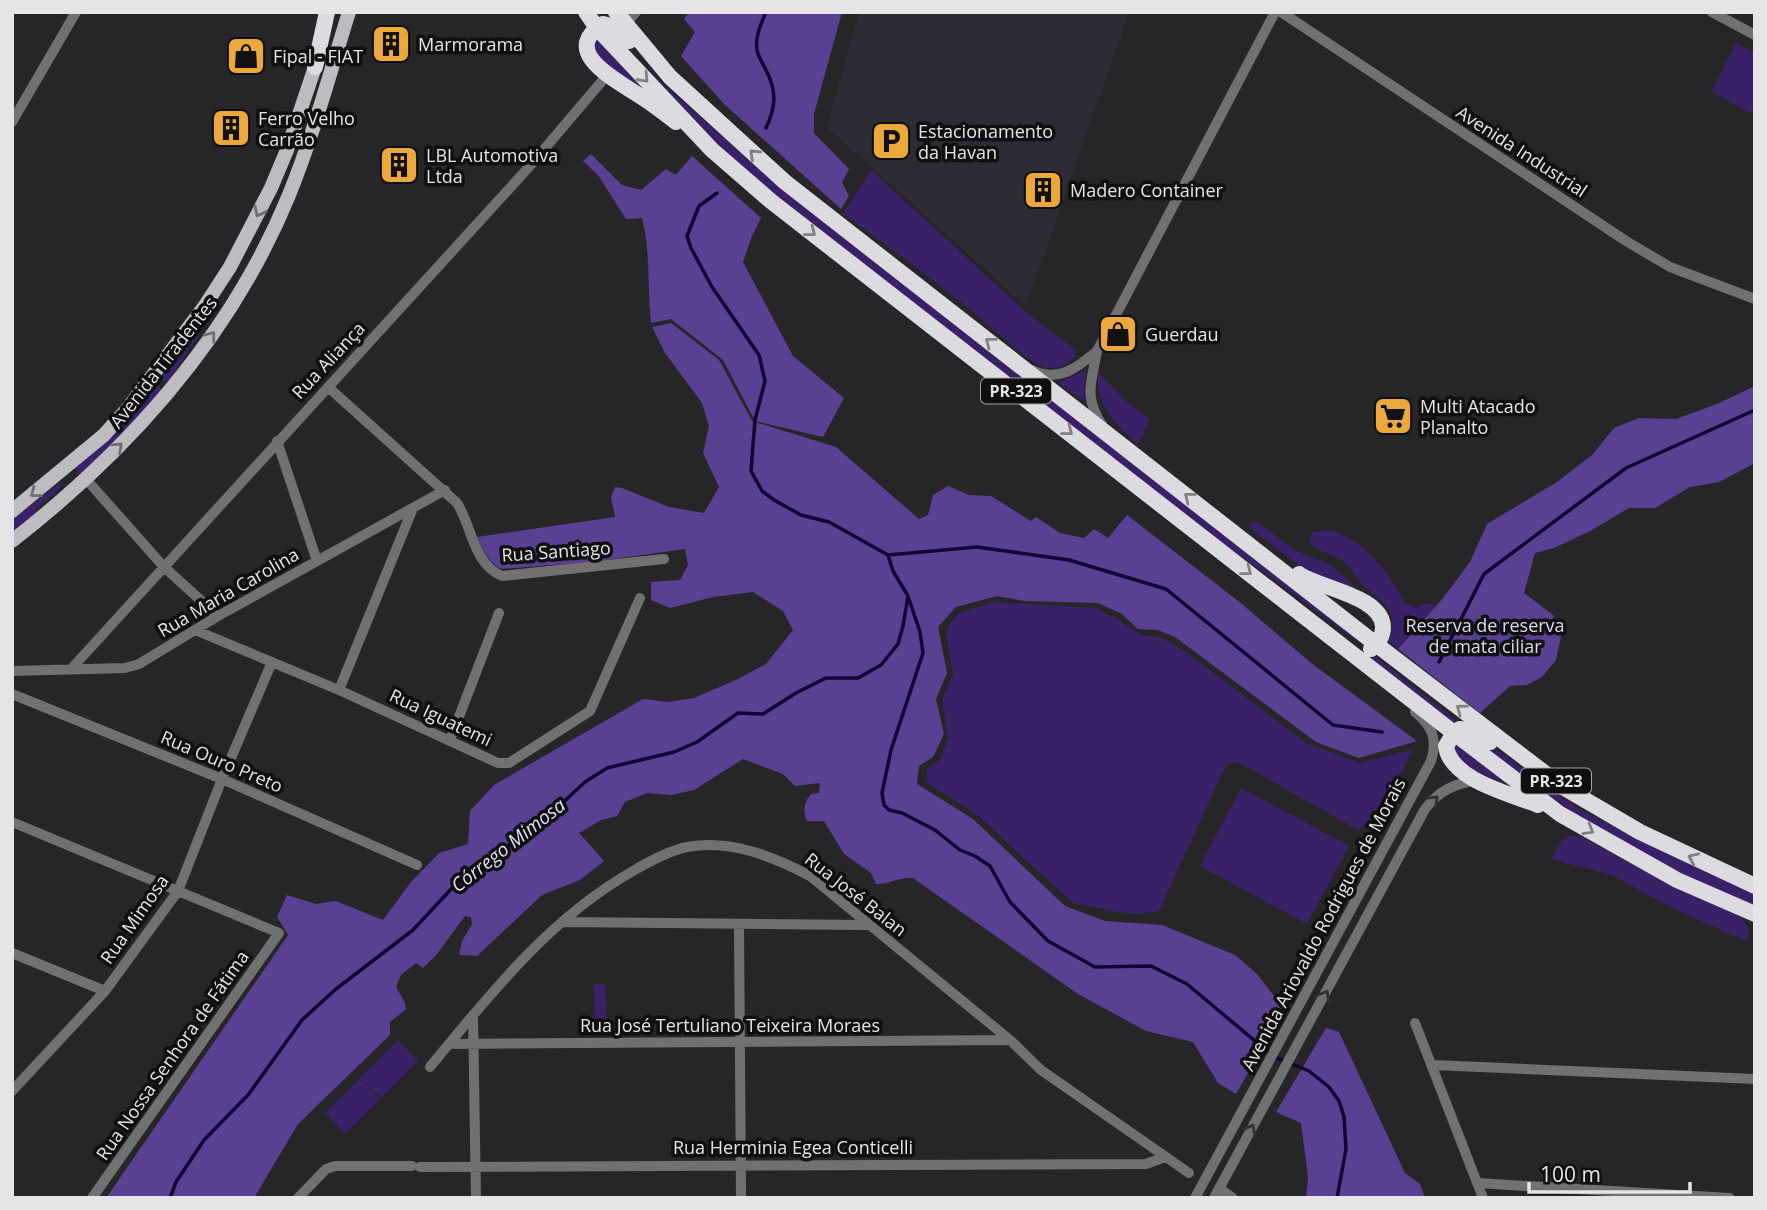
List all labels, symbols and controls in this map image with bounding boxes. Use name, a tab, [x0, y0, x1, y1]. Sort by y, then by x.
building icon: Marmorama	[370, 23, 412, 65]
place label: Marmorama	[418, 32, 523, 56]
shop icon: Fipal - FIAT	[225, 35, 267, 77]
place label: Fipal - FIAT	[273, 44, 363, 68]
one-way arrow	[635, 70, 648, 83]
street label: Avenida Industrial	[1452, 100, 1592, 202]
place label: Ferro Velho Carrão	[258, 106, 355, 151]
building icon: Ferro Velho Carrão	[210, 107, 252, 149]
place label: Estacionamento da Havan	[918, 119, 1053, 164]
parking icon: Estacionamento da Havan	[870, 120, 912, 162]
place label: LBL Automotiva Ltda	[426, 143, 558, 188]
building icon: LBL Automotiva Ltda	[378, 144, 420, 186]
one-way arrow	[749, 150, 762, 162]
building icon: Madero Container	[1022, 169, 1064, 211]
place label: Madero Container	[1070, 178, 1223, 202]
one-way arrow	[253, 205, 267, 217]
one-way arrow	[803, 223, 815, 236]
street label: Avenida Tiradentes	[104, 291, 222, 433]
shop icon: Guerdau	[1097, 313, 1139, 355]
street label: Rua Aliança	[286, 316, 370, 404]
place label: Guerdau	[1145, 322, 1219, 346]
one-way arrow	[203, 332, 215, 344]
one-way arrow	[985, 337, 998, 350]
road number: PR-323	[981, 378, 1051, 404]
place label: Multi Atacado Planalto	[1420, 394, 1536, 439]
supermarket icon: Multi Atacado Planalto	[1372, 395, 1414, 437]
one-way arrow	[1060, 423, 1072, 436]
one-way arrow	[110, 443, 123, 455]
one-way arrow	[30, 485, 43, 498]
one-way arrow	[1184, 492, 1196, 505]
street label: Rua Santiago	[501, 535, 611, 567]
street label: Rua Maria Carolina	[153, 542, 303, 642]
one-way arrow	[1240, 563, 1252, 576]
park label: Reserva de reserva de mata ciliar	[1405, 613, 1565, 658]
street label: Rua Iguatemi	[386, 683, 496, 751]
one-way arrow	[1456, 704, 1469, 717]
street label: Rua Ouro Preto	[157, 725, 287, 797]
road number: PR-323	[1521, 768, 1591, 794]
street label: Avenida Ariovaldo Rodrigues de Morais	[1235, 773, 1411, 1075]
water label: Córrego Mimosa	[445, 792, 571, 898]
one-way arrow	[1425, 796, 1438, 809]
one-way arrow	[1582, 822, 1594, 835]
street label: Rua José Balan	[800, 847, 912, 941]
one-way arrow	[1687, 852, 1700, 866]
street label: Rua Mimosa	[94, 870, 174, 968]
street label: Rua Nossa Senhora de Fátima	[90, 945, 254, 1165]
one-way arrow	[1317, 990, 1330, 1002]
street label: Rua José Tertuliano Teixeira Moraes	[580, 1013, 880, 1037]
one-way arrow	[1243, 1123, 1256, 1136]
street label: Rua Herminia Egea Conticelli	[673, 1135, 913, 1159]
scale bar	[1529, 1150, 1690, 1194]
text: 100 m	[1540, 1160, 1601, 1188]

